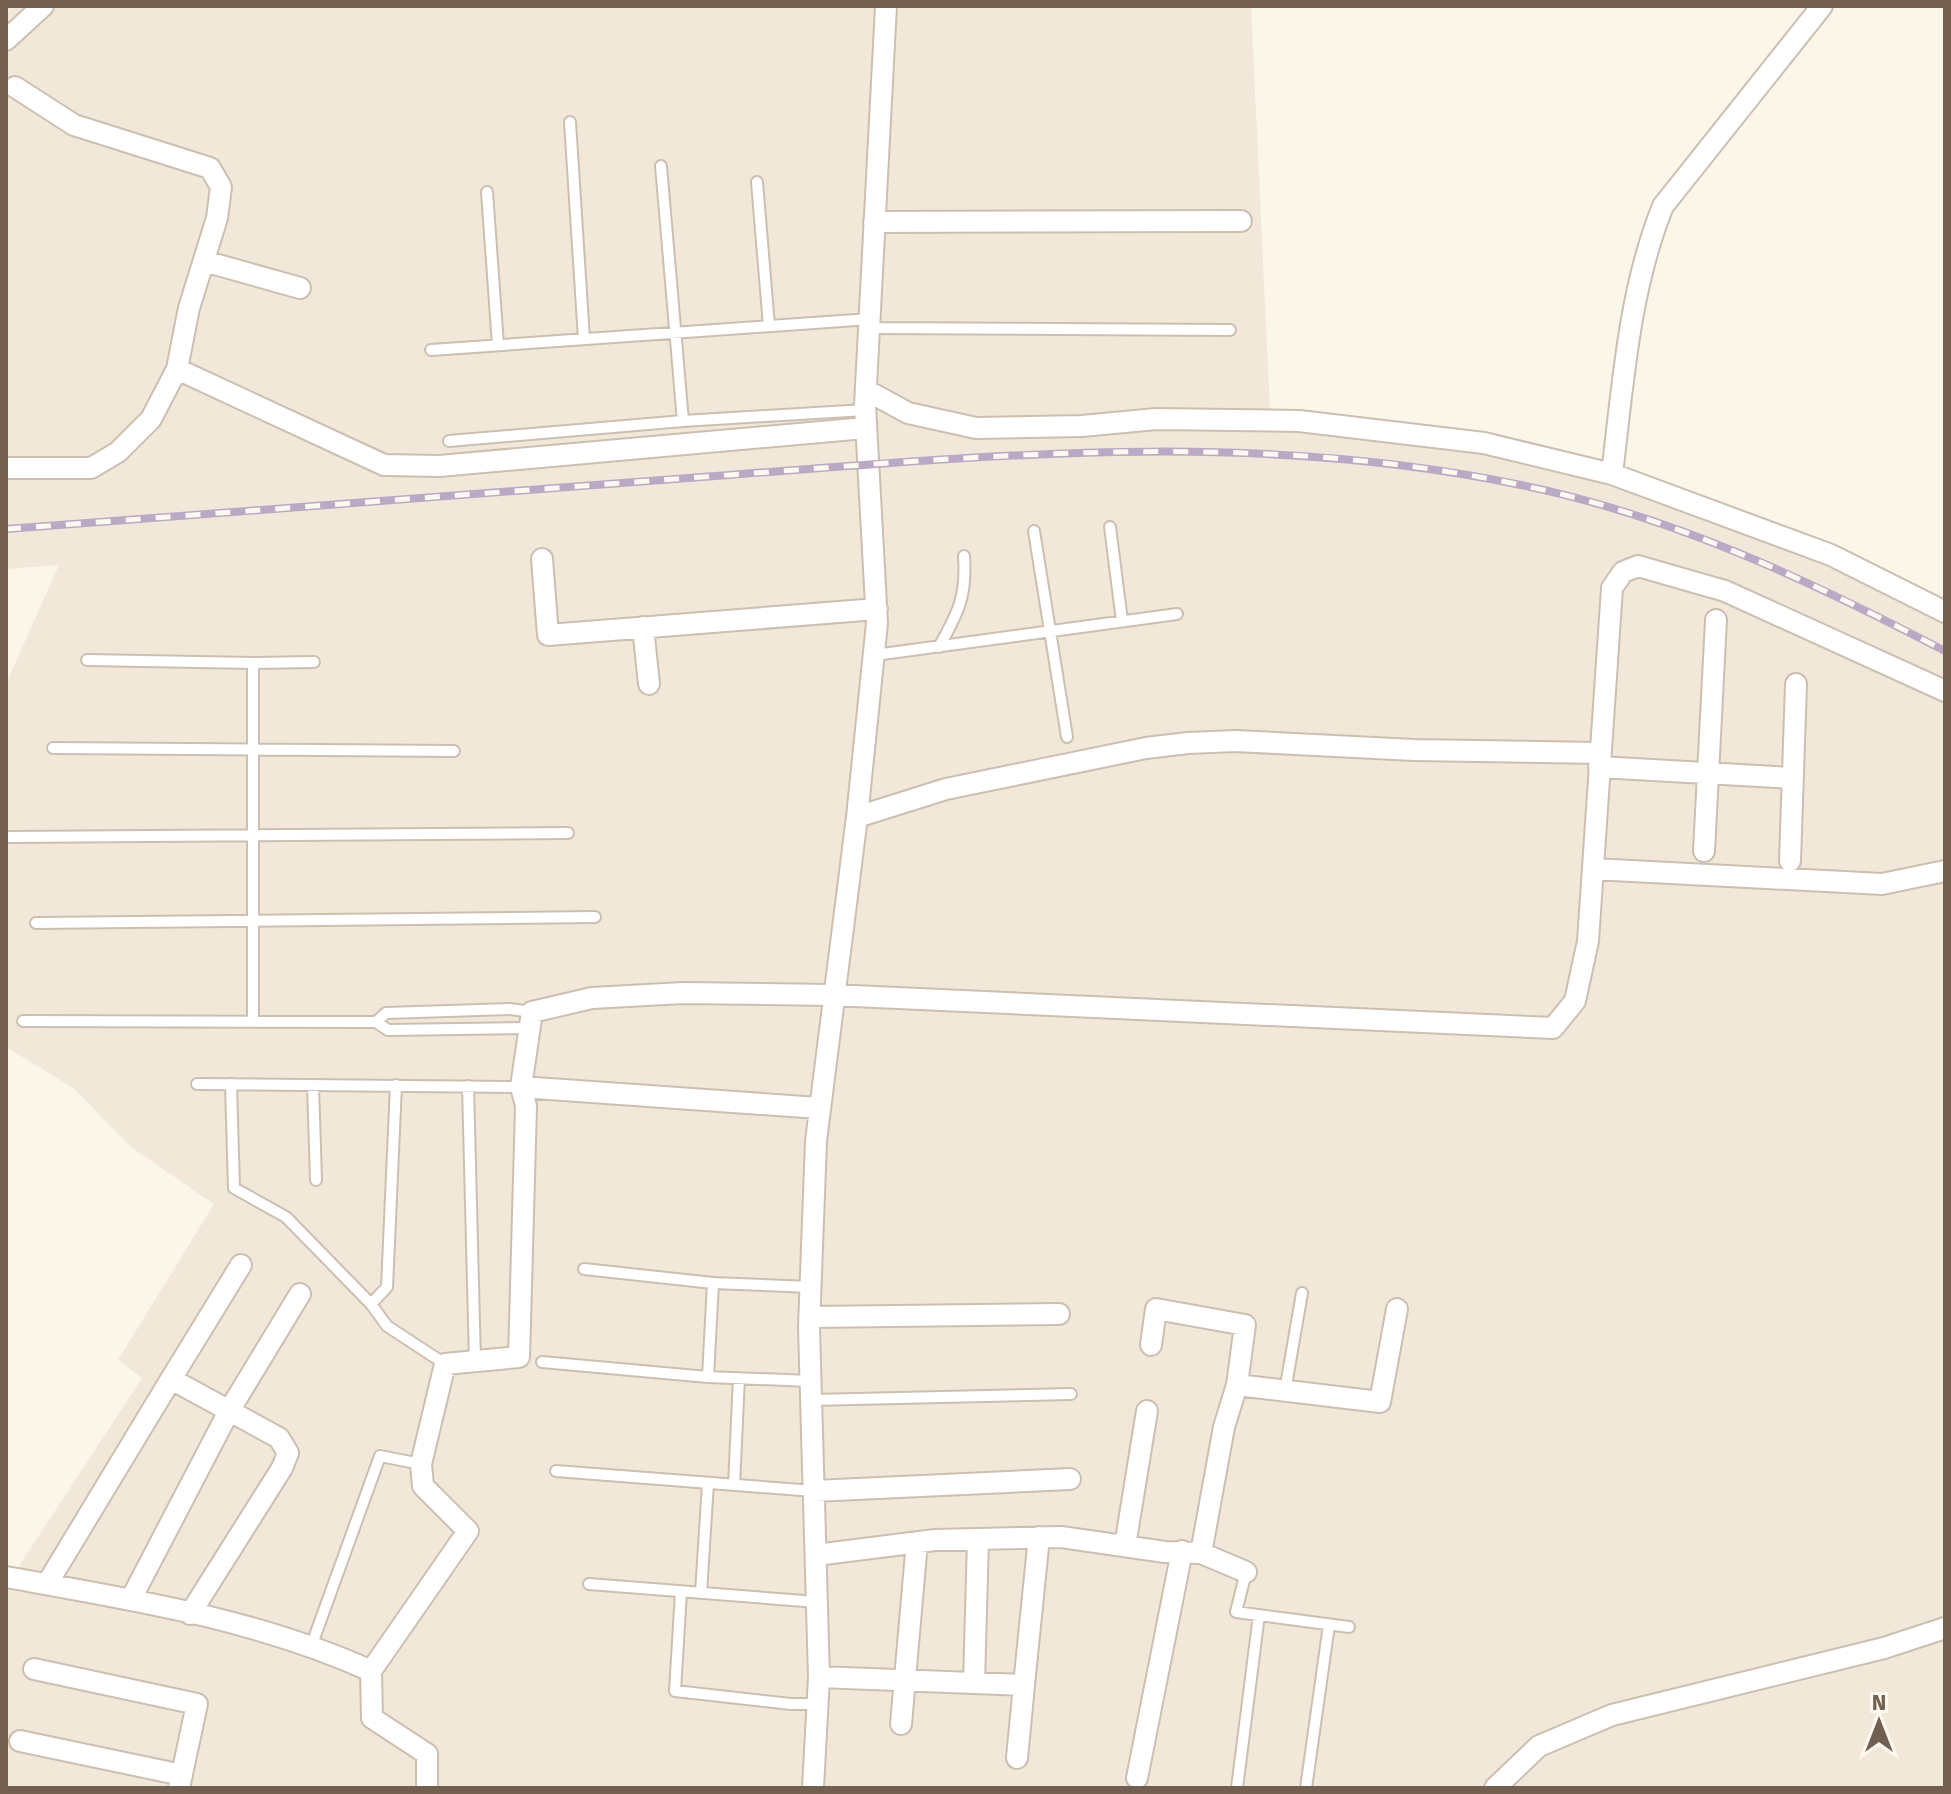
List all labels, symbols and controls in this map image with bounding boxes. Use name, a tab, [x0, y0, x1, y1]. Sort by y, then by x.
north arrow	[1839, 1682, 1919, 1762]
text: N	[1872, 1689, 1886, 1716]

